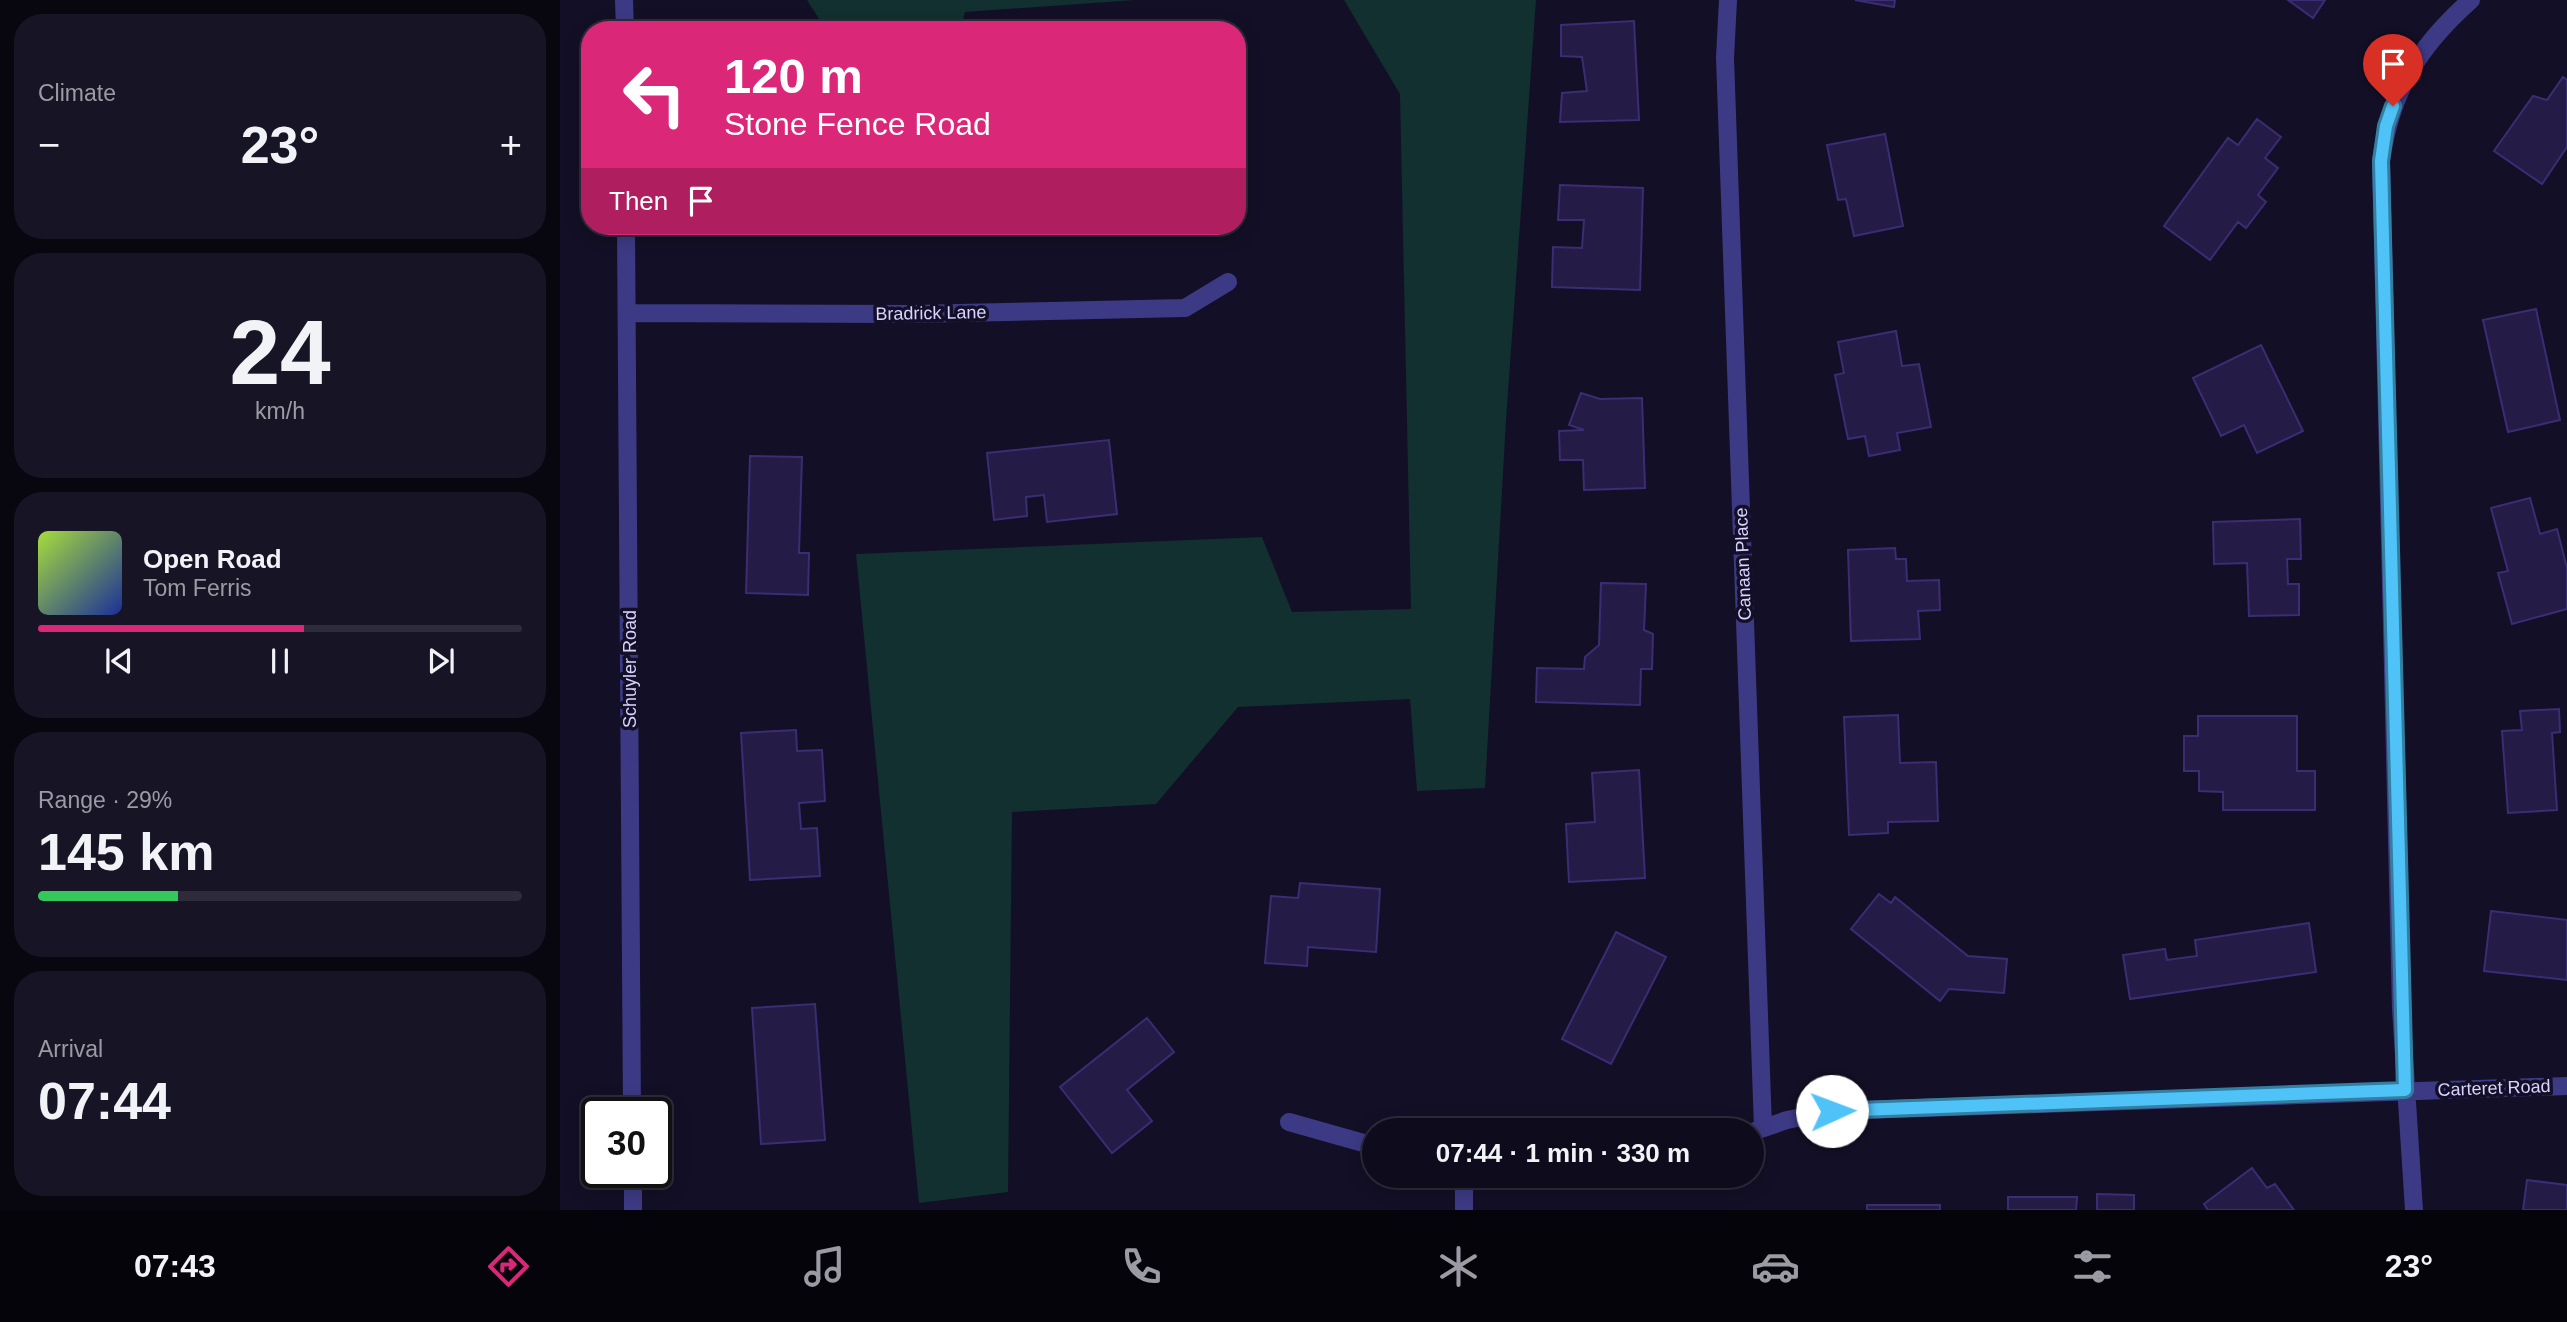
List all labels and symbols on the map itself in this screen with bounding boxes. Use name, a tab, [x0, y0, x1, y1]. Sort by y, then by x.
pin	[2363, 34, 2423, 106]
street label: Bradrick Lane	[875, 302, 987, 324]
street label: Canaan Place	[1731, 507, 1755, 621]
street label: Schuyler Road	[620, 610, 640, 728]
position arrow	[1795, 1074, 1869, 1148]
street label: Carteret Road	[2437, 1076, 2551, 1100]
speed limit sign: 30	[581, 1097, 672, 1188]

